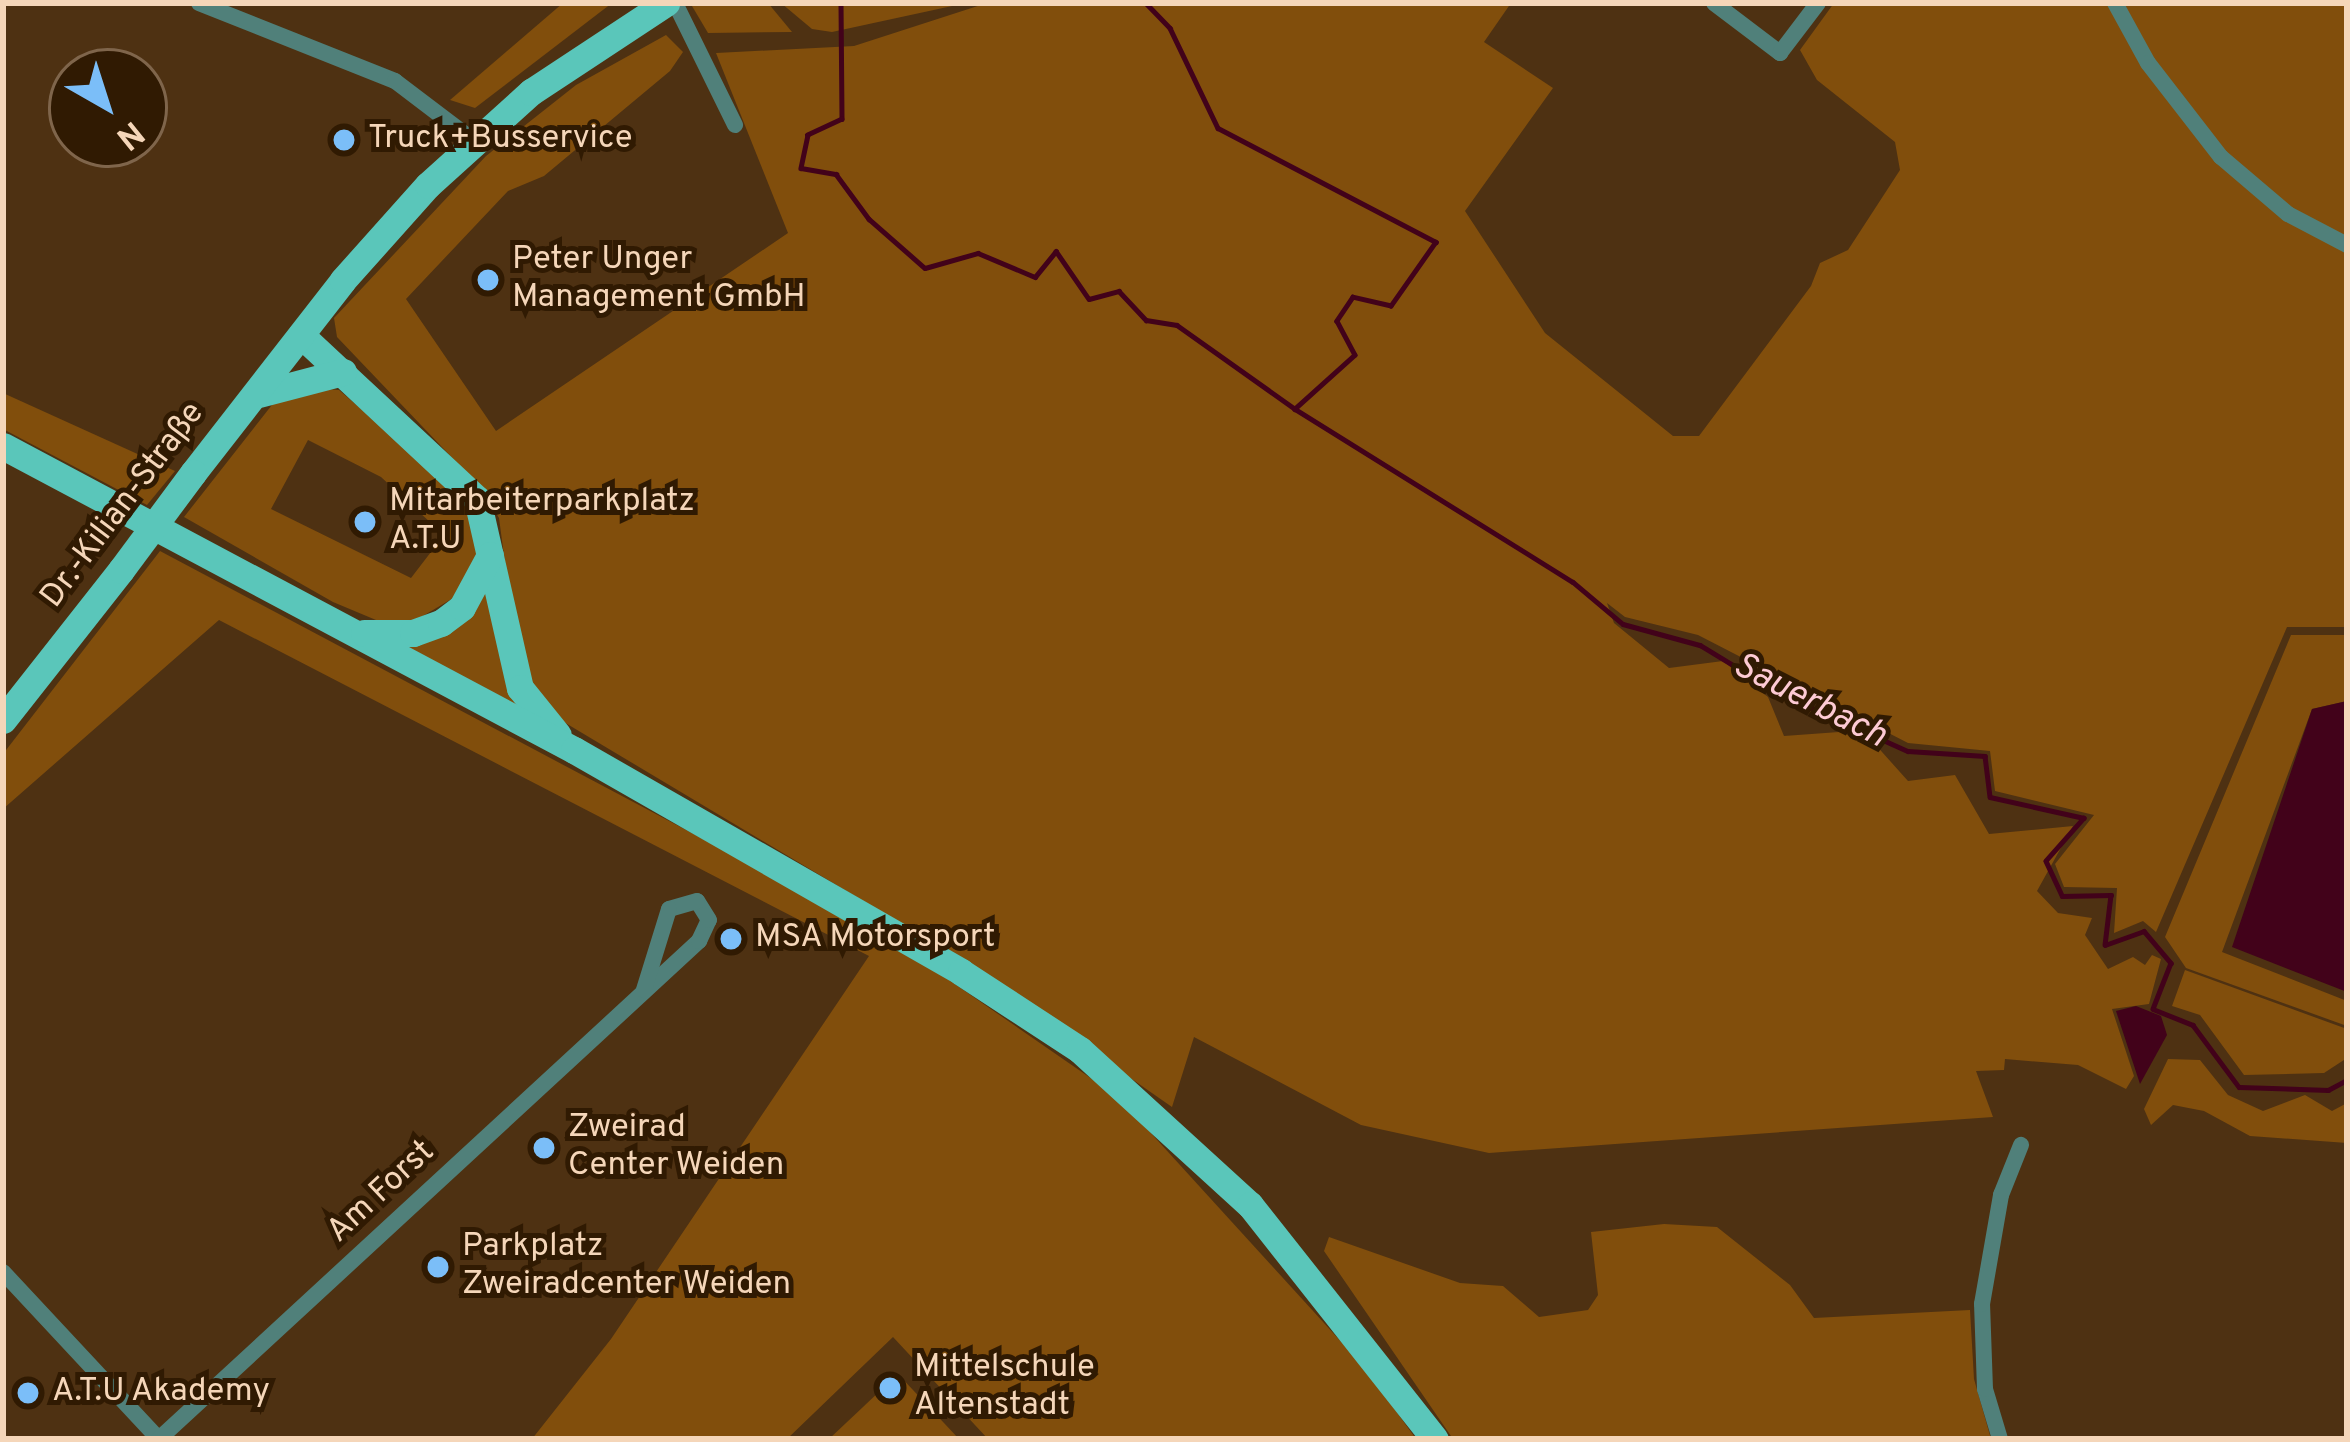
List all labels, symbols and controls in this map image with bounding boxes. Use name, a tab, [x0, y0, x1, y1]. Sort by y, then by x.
north arrow	[48, 48, 168, 168]
text: N	[106, 110, 151, 157]
place label: Truck+Busservice	[368, 120, 632, 160]
marker: Truck+Busservice	[331, 127, 357, 153]
place label: Peter Unger Management GmbH	[512, 241, 806, 319]
marker: Peter Unger Management GmbH	[475, 267, 501, 293]
street label: Dr.-Kilian-Straße	[34, 395, 214, 617]
place label: Mitarbeiterparkplatz A.T.U	[389, 483, 695, 561]
marker: Mitarbeiterparkplatz A.T.U	[352, 509, 378, 535]
water label: Sauerbach	[1725, 645, 1893, 759]
place label: MSA Motorsport	[755, 919, 997, 959]
marker: MSA Motorsport	[718, 926, 744, 952]
place label: Zweirad Center Weiden	[568, 1109, 785, 1187]
street label: Am Forst	[320, 1133, 444, 1253]
marker: Zweirad Center Weiden	[531, 1135, 557, 1161]
place label: Parkplatz Zweiradcenter Weiden	[462, 1228, 792, 1306]
marker: Parkplatz Zweiradcenter Weiden	[425, 1254, 451, 1280]
place label: Mittelschule Altenstadt	[914, 1349, 1095, 1427]
place label: A.T.U Akademy	[52, 1373, 271, 1413]
marker: Mittelschule Altenstadt	[877, 1375, 903, 1401]
marker: A.T.U Akademy	[15, 1380, 41, 1406]

